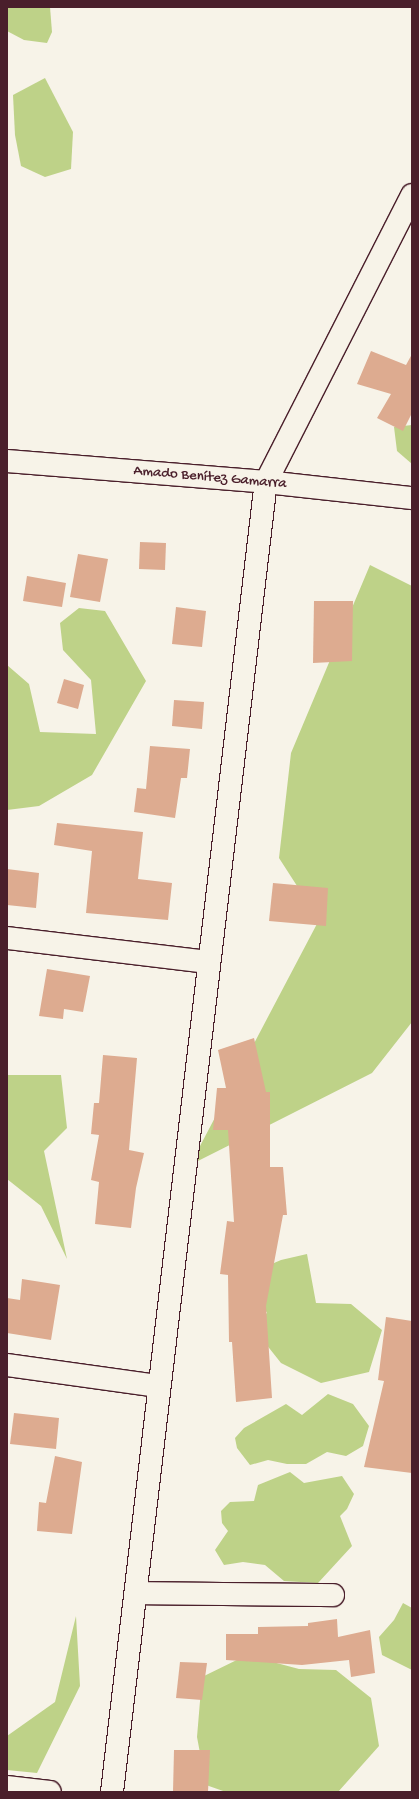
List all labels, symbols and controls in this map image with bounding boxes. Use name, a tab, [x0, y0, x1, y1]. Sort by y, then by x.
street label: Amado Benítez Gamarra	[133, 462, 287, 494]

